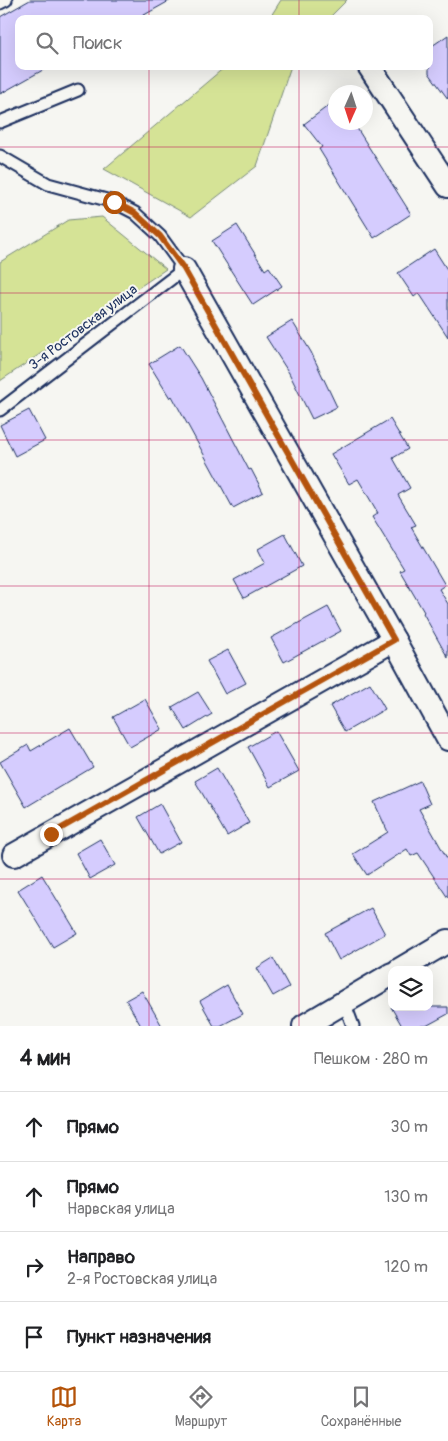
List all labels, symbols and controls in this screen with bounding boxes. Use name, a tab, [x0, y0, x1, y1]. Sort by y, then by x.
search box	[15, 15, 433, 70]
icon: search	[33, 29, 61, 57]
text: Поиск	[73, 31, 123, 55]
north arrow	[328, 85, 373, 130]
route start	[103, 191, 126, 214]
street label: 3-я Ростовская улица	[25, 281, 141, 373]
route end	[40, 823, 63, 846]
map controls	[388, 966, 433, 1011]
button: layers	[388, 966, 433, 1011]
text: 4 мин	[20, 1045, 70, 1072]
text: Пешком · 280 m	[314, 1049, 428, 1069]
icon: ahead	[20, 1113, 48, 1141]
text: Прямо	[67, 1115, 119, 1139]
text: 30 m	[390, 1117, 428, 1137]
text: Прямо	[67, 1175, 119, 1199]
icon: ahead	[20, 1183, 48, 1211]
text: 130 m	[384, 1187, 428, 1207]
text: Нарвская улица	[67, 1199, 175, 1219]
text: Направо	[67, 1245, 135, 1269]
icon: right	[20, 1253, 48, 1281]
text: 120 m	[384, 1257, 428, 1277]
text: 2-я Ростовская улица	[67, 1269, 217, 1289]
icon: arrive	[20, 1323, 48, 1351]
text: Пункт назначения	[67, 1325, 211, 1349]
tab: Карта	[47, 1383, 81, 1430]
tab: Маршрут	[175, 1383, 227, 1430]
tab: Сохранённые	[321, 1383, 401, 1430]

